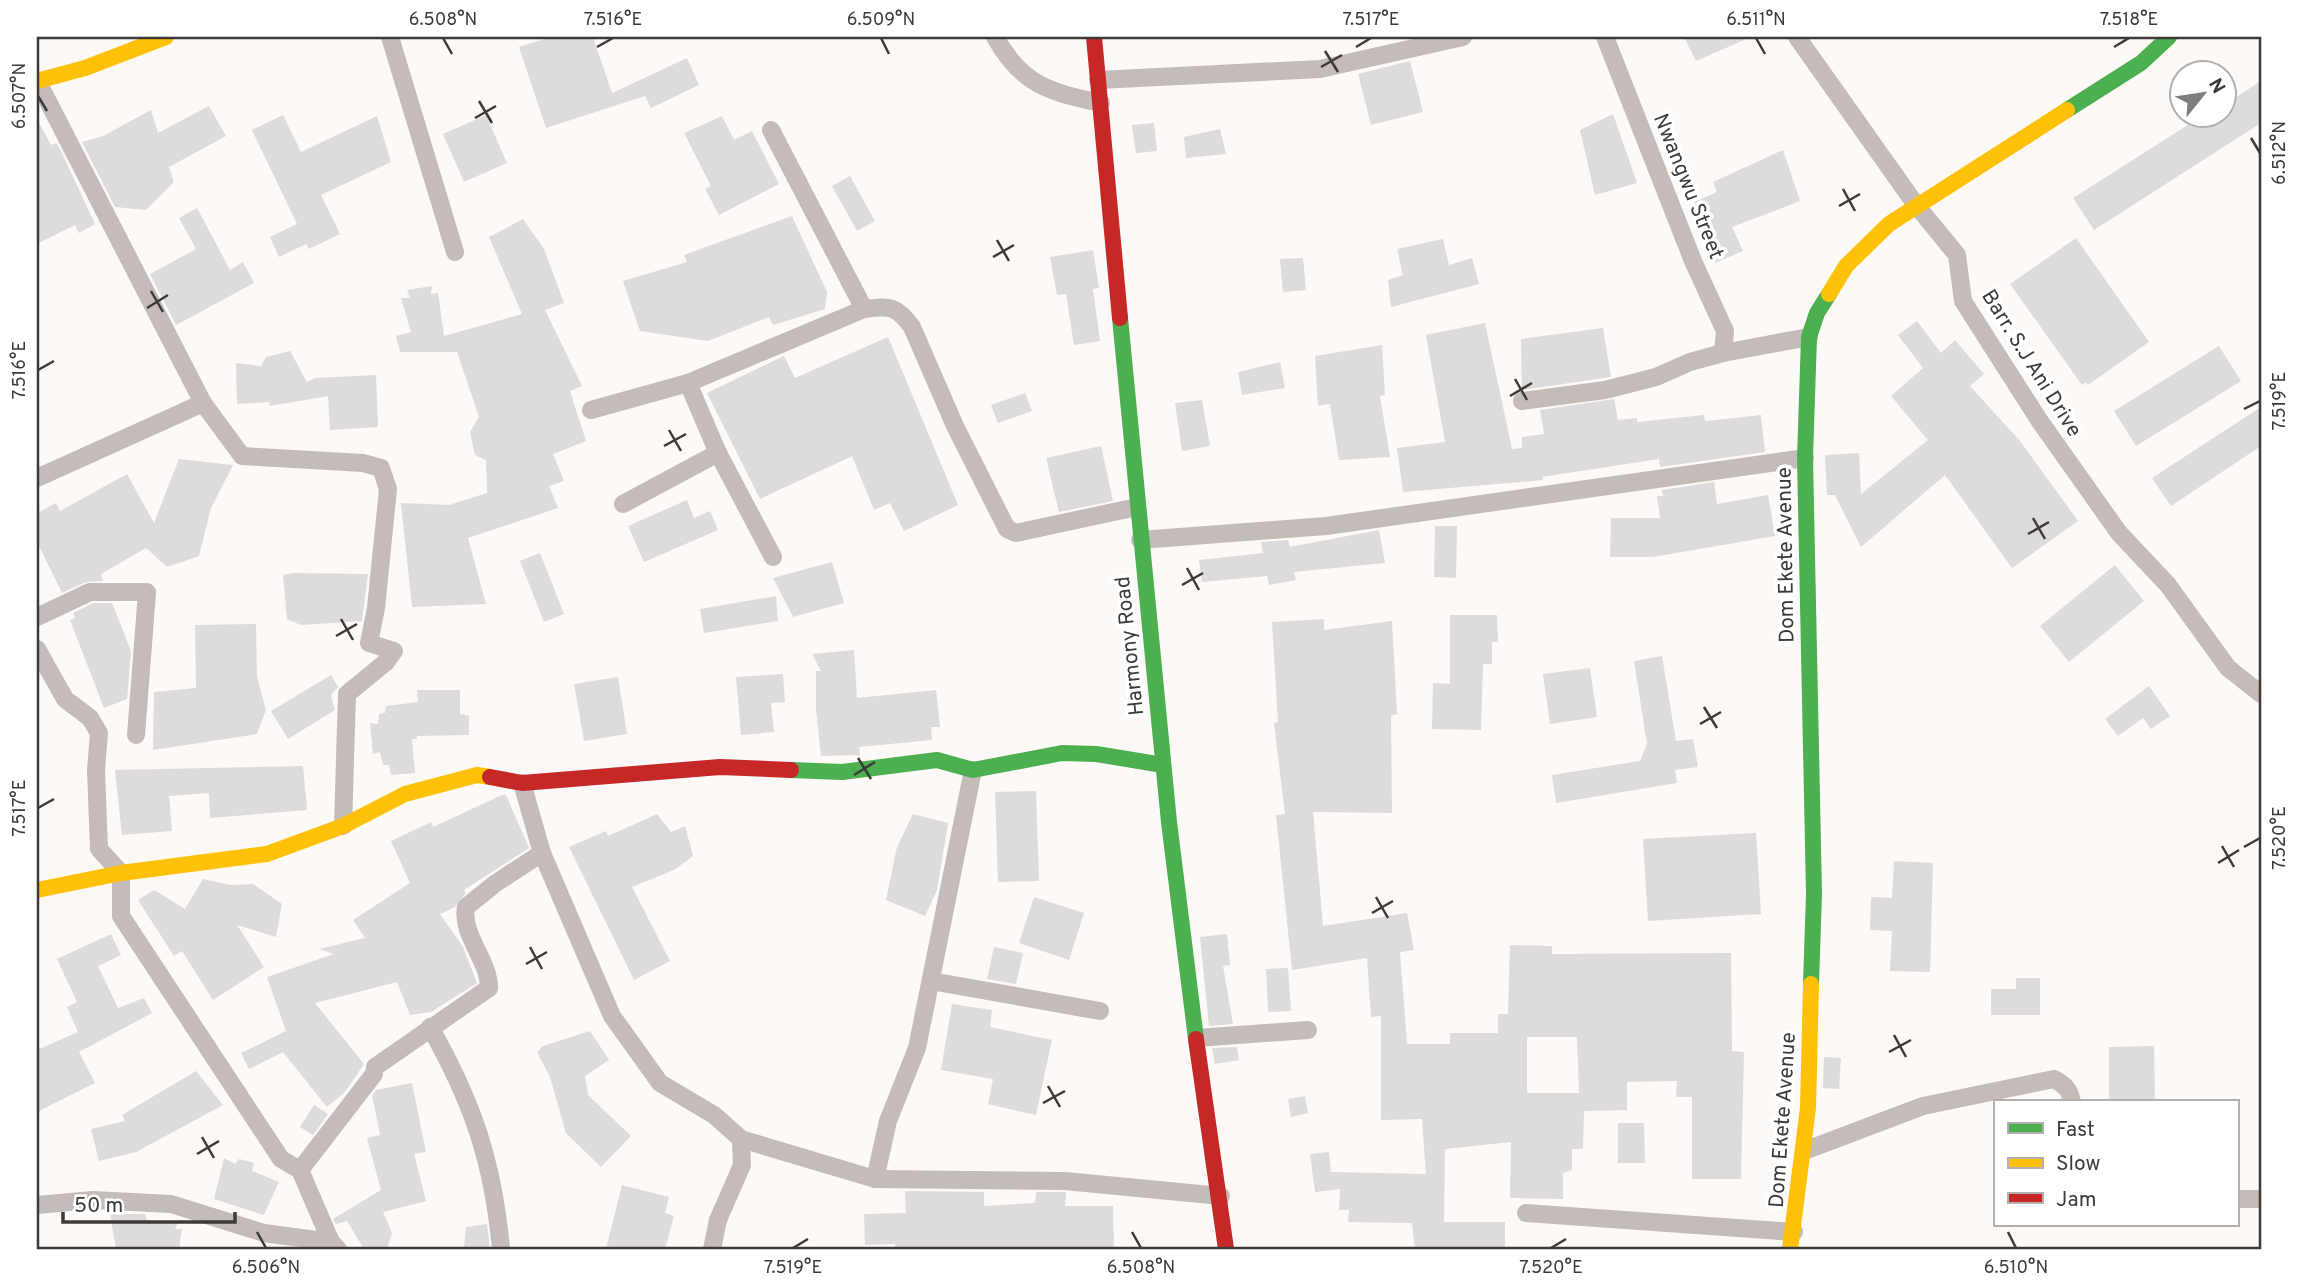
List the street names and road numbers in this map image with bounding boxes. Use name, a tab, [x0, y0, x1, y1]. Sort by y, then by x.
street label: Nwangwu Street	[1646, 110, 1729, 263]
street label: Barr. S.J Ani Drive	[1974, 285, 2087, 443]
street label: Dom Ekete Avenue	[1771, 467, 1802, 643]
street label: Harmony Road	[1110, 575, 1151, 717]
street label: Dom Ekete Avenue	[1764, 1031, 1803, 1209]

